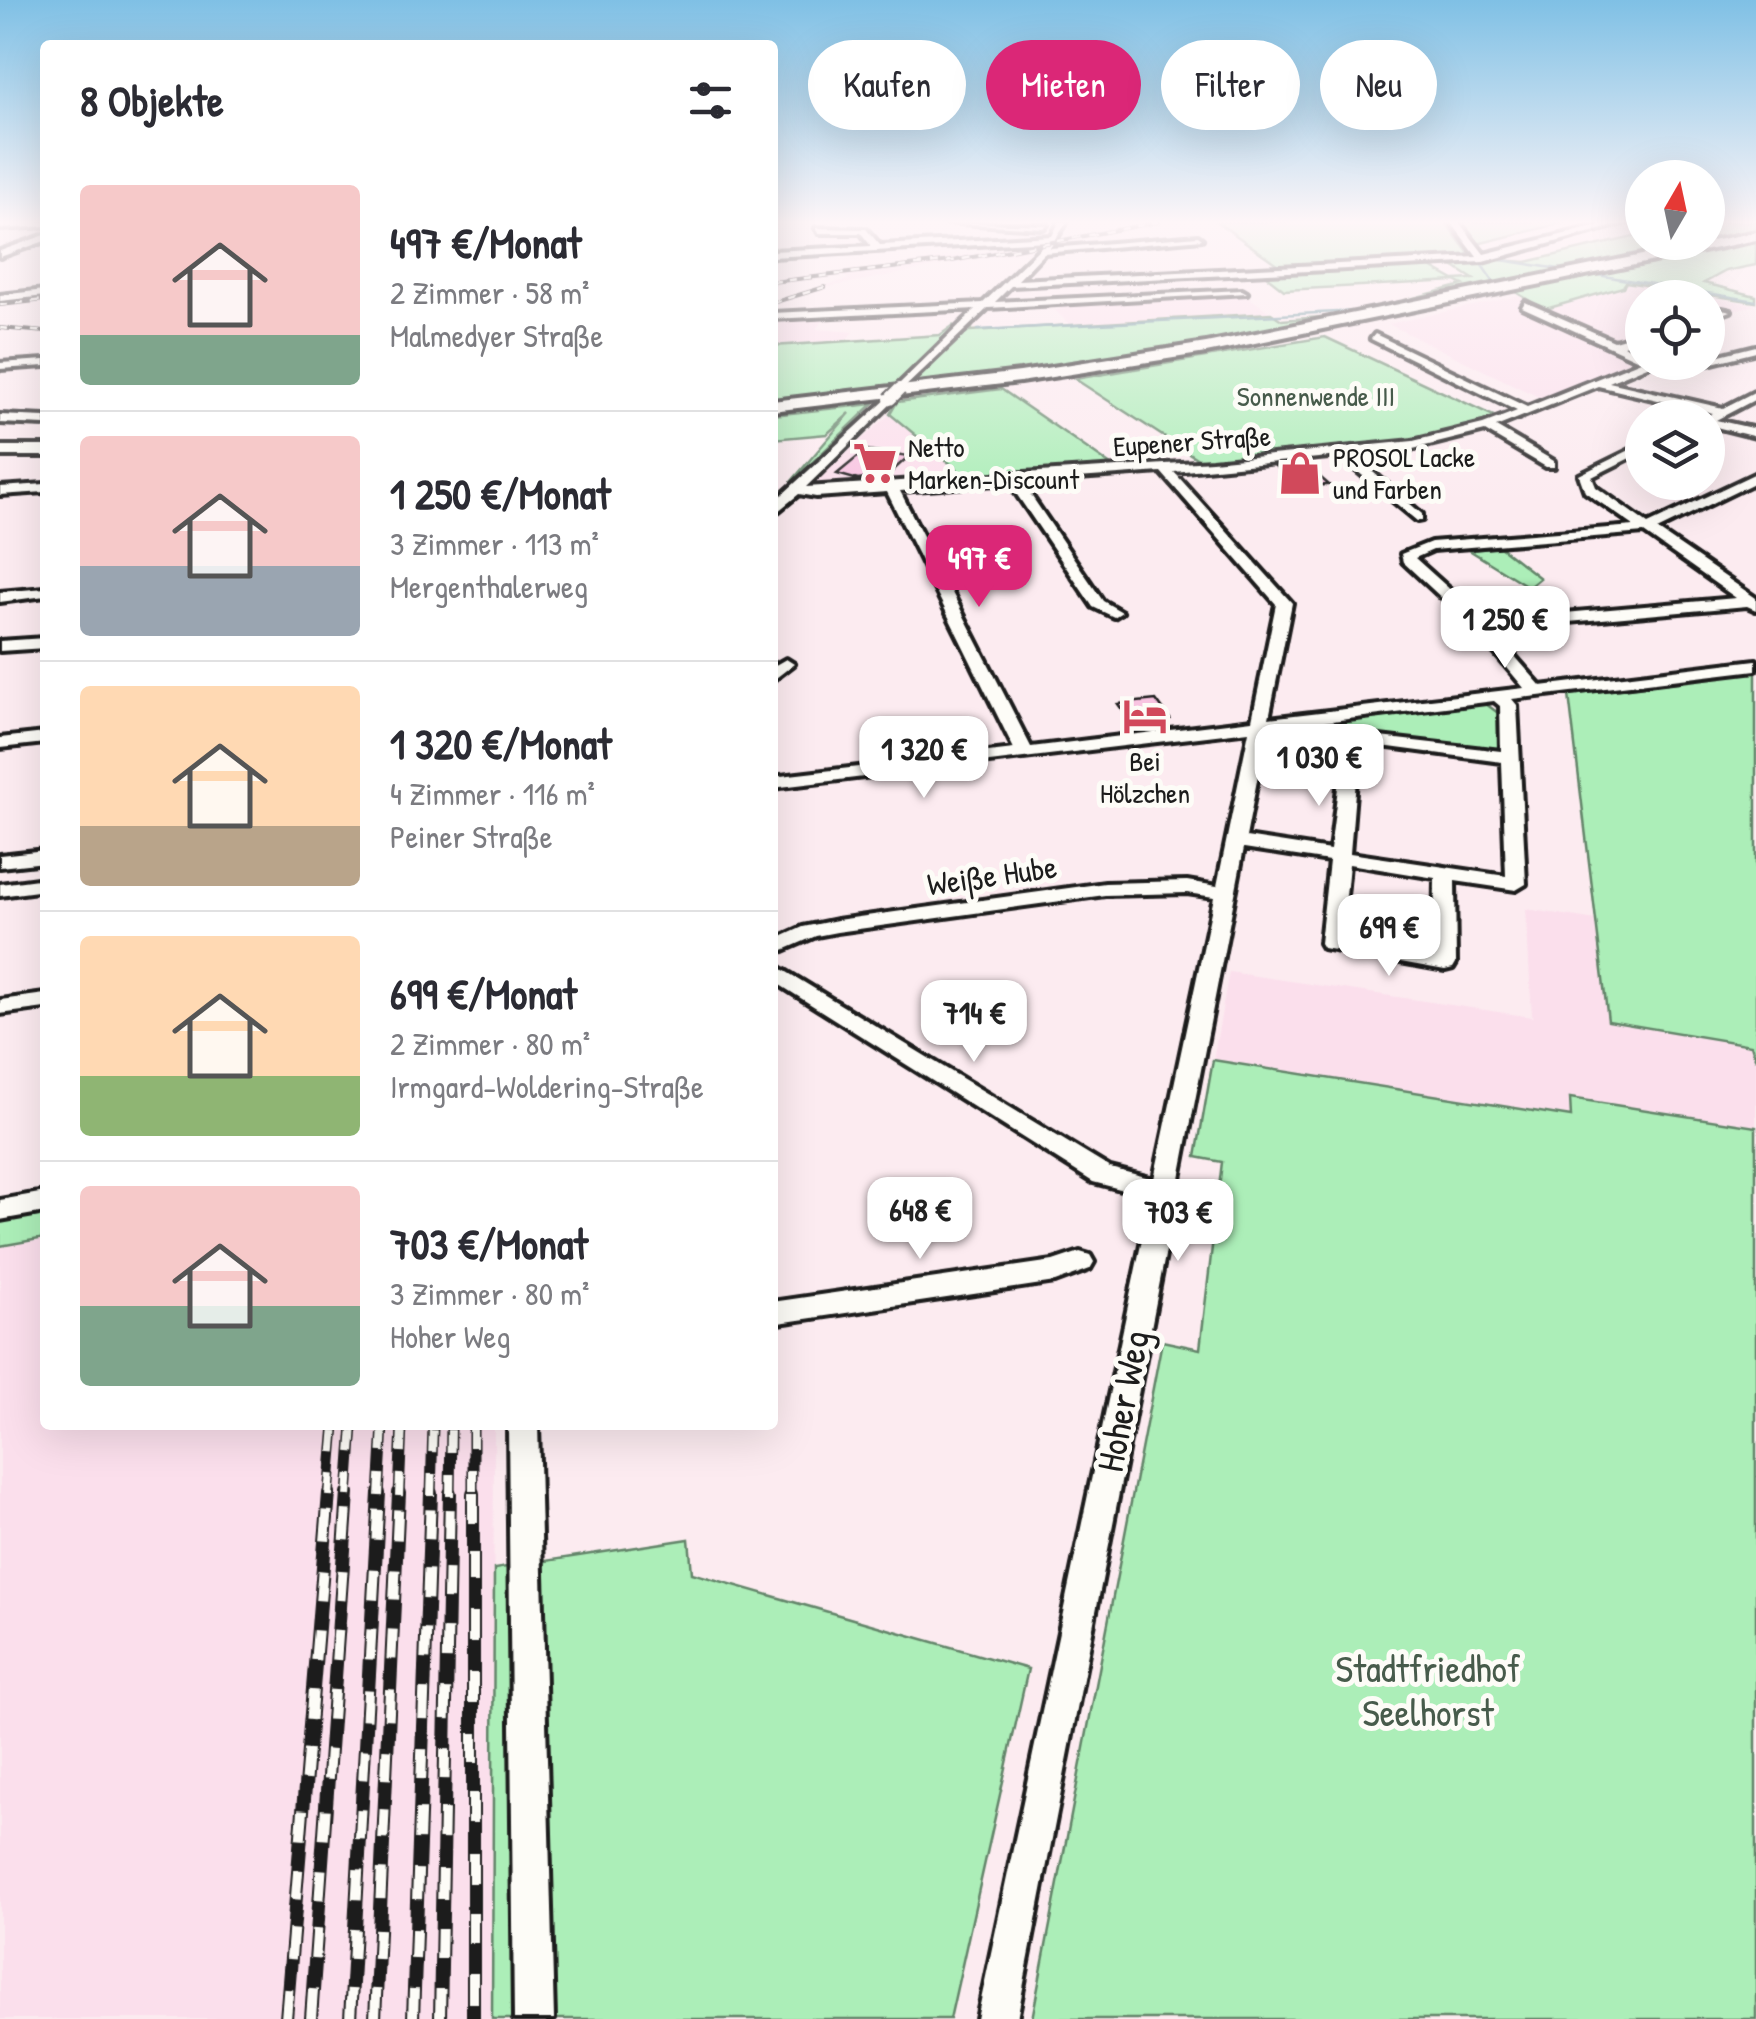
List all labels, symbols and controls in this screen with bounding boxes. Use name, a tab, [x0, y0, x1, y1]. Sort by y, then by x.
chip: Kaufen	[808, 40, 966, 130]
chip: Mieten	[986, 40, 1141, 130]
chip: Filter	[1161, 40, 1300, 130]
chip: Neu	[1320, 40, 1437, 130]
text: 8 Objekte	[80, 72, 224, 129]
icon: filters	[683, 73, 738, 128]
north arrow	[1625, 160, 1725, 260]
map controls	[1625, 160, 1725, 500]
text: 497 €/Monat	[390, 214, 581, 271]
icon: home	[160, 225, 280, 345]
text: 2 Zimmer · 58 m²	[390, 271, 589, 314]
button: locate	[1625, 280, 1725, 380]
text: Malmedyer Straße	[390, 314, 603, 357]
park label: Sonnenwende III	[1237, 377, 1395, 415]
button: layers	[1625, 400, 1725, 500]
street label: Eupener Straße	[1112, 417, 1272, 465]
place label: Netto Marken-Discount	[908, 428, 1080, 498]
place label: PROSOL Lacke und Farben	[1333, 438, 1475, 508]
supermarket icon: Netto Marken-Discount	[851, 439, 899, 487]
shop icon: PROSOL Lacke und Farben	[1276, 449, 1324, 497]
text: 1 250 €/Monat	[390, 465, 611, 522]
icon: home	[160, 476, 280, 596]
text: 3 Zimmer · 113 m²	[390, 522, 599, 565]
pin: 497 €	[909, 525, 1049, 610]
text: 497 €	[948, 536, 1010, 579]
text: Mergenthalerweg	[390, 565, 588, 608]
pin: 1 250 €	[1413, 586, 1597, 671]
text: 1 250 €	[1463, 597, 1547, 640]
hotel icon: Bei Hölzchen	[1121, 692, 1169, 740]
text: 1 320 €/Monat	[390, 715, 612, 772]
pin: 1 320 €	[832, 716, 1016, 801]
pin: 1 030 €	[1227, 724, 1411, 809]
icon: home	[160, 726, 280, 846]
text: 1 320 €	[881, 727, 967, 770]
text: 1 030 €	[1277, 735, 1361, 778]
place label: Bei Hölzchen	[1100, 742, 1190, 812]
text: 4 Zimmer · 116 m²	[390, 772, 595, 815]
text: Peiner Straße	[390, 815, 552, 858]
street label: Weiße Hube	[924, 845, 1060, 905]
pin: 699 €	[1319, 894, 1459, 979]
text: 699 €	[1359, 905, 1419, 948]
text: 699 €/Monat	[390, 965, 577, 1022]
icon: home	[160, 976, 280, 1096]
pin: 714 €	[904, 980, 1044, 1065]
text: 714 €	[943, 991, 1005, 1034]
text: 2 Zimmer · 80 m²	[390, 1022, 590, 1065]
text: Irmgard-Woldering-Straße	[390, 1065, 704, 1108]
pin: 648 €	[850, 1177, 990, 1262]
pin: 703 €	[1108, 1179, 1248, 1264]
text: 648 €	[889, 1188, 951, 1231]
text: 703 €	[1144, 1190, 1212, 1233]
text: 703 €/Monat	[390, 1215, 588, 1272]
icon: home	[160, 1226, 280, 1346]
text: 3 Zimmer · 80 m²	[390, 1272, 589, 1315]
text: Hoher Weg	[390, 1315, 510, 1358]
street label: Hoher Weg	[1083, 1326, 1161, 1476]
park label: Stadtfriedhof Seelhorst	[1336, 1642, 1521, 1738]

